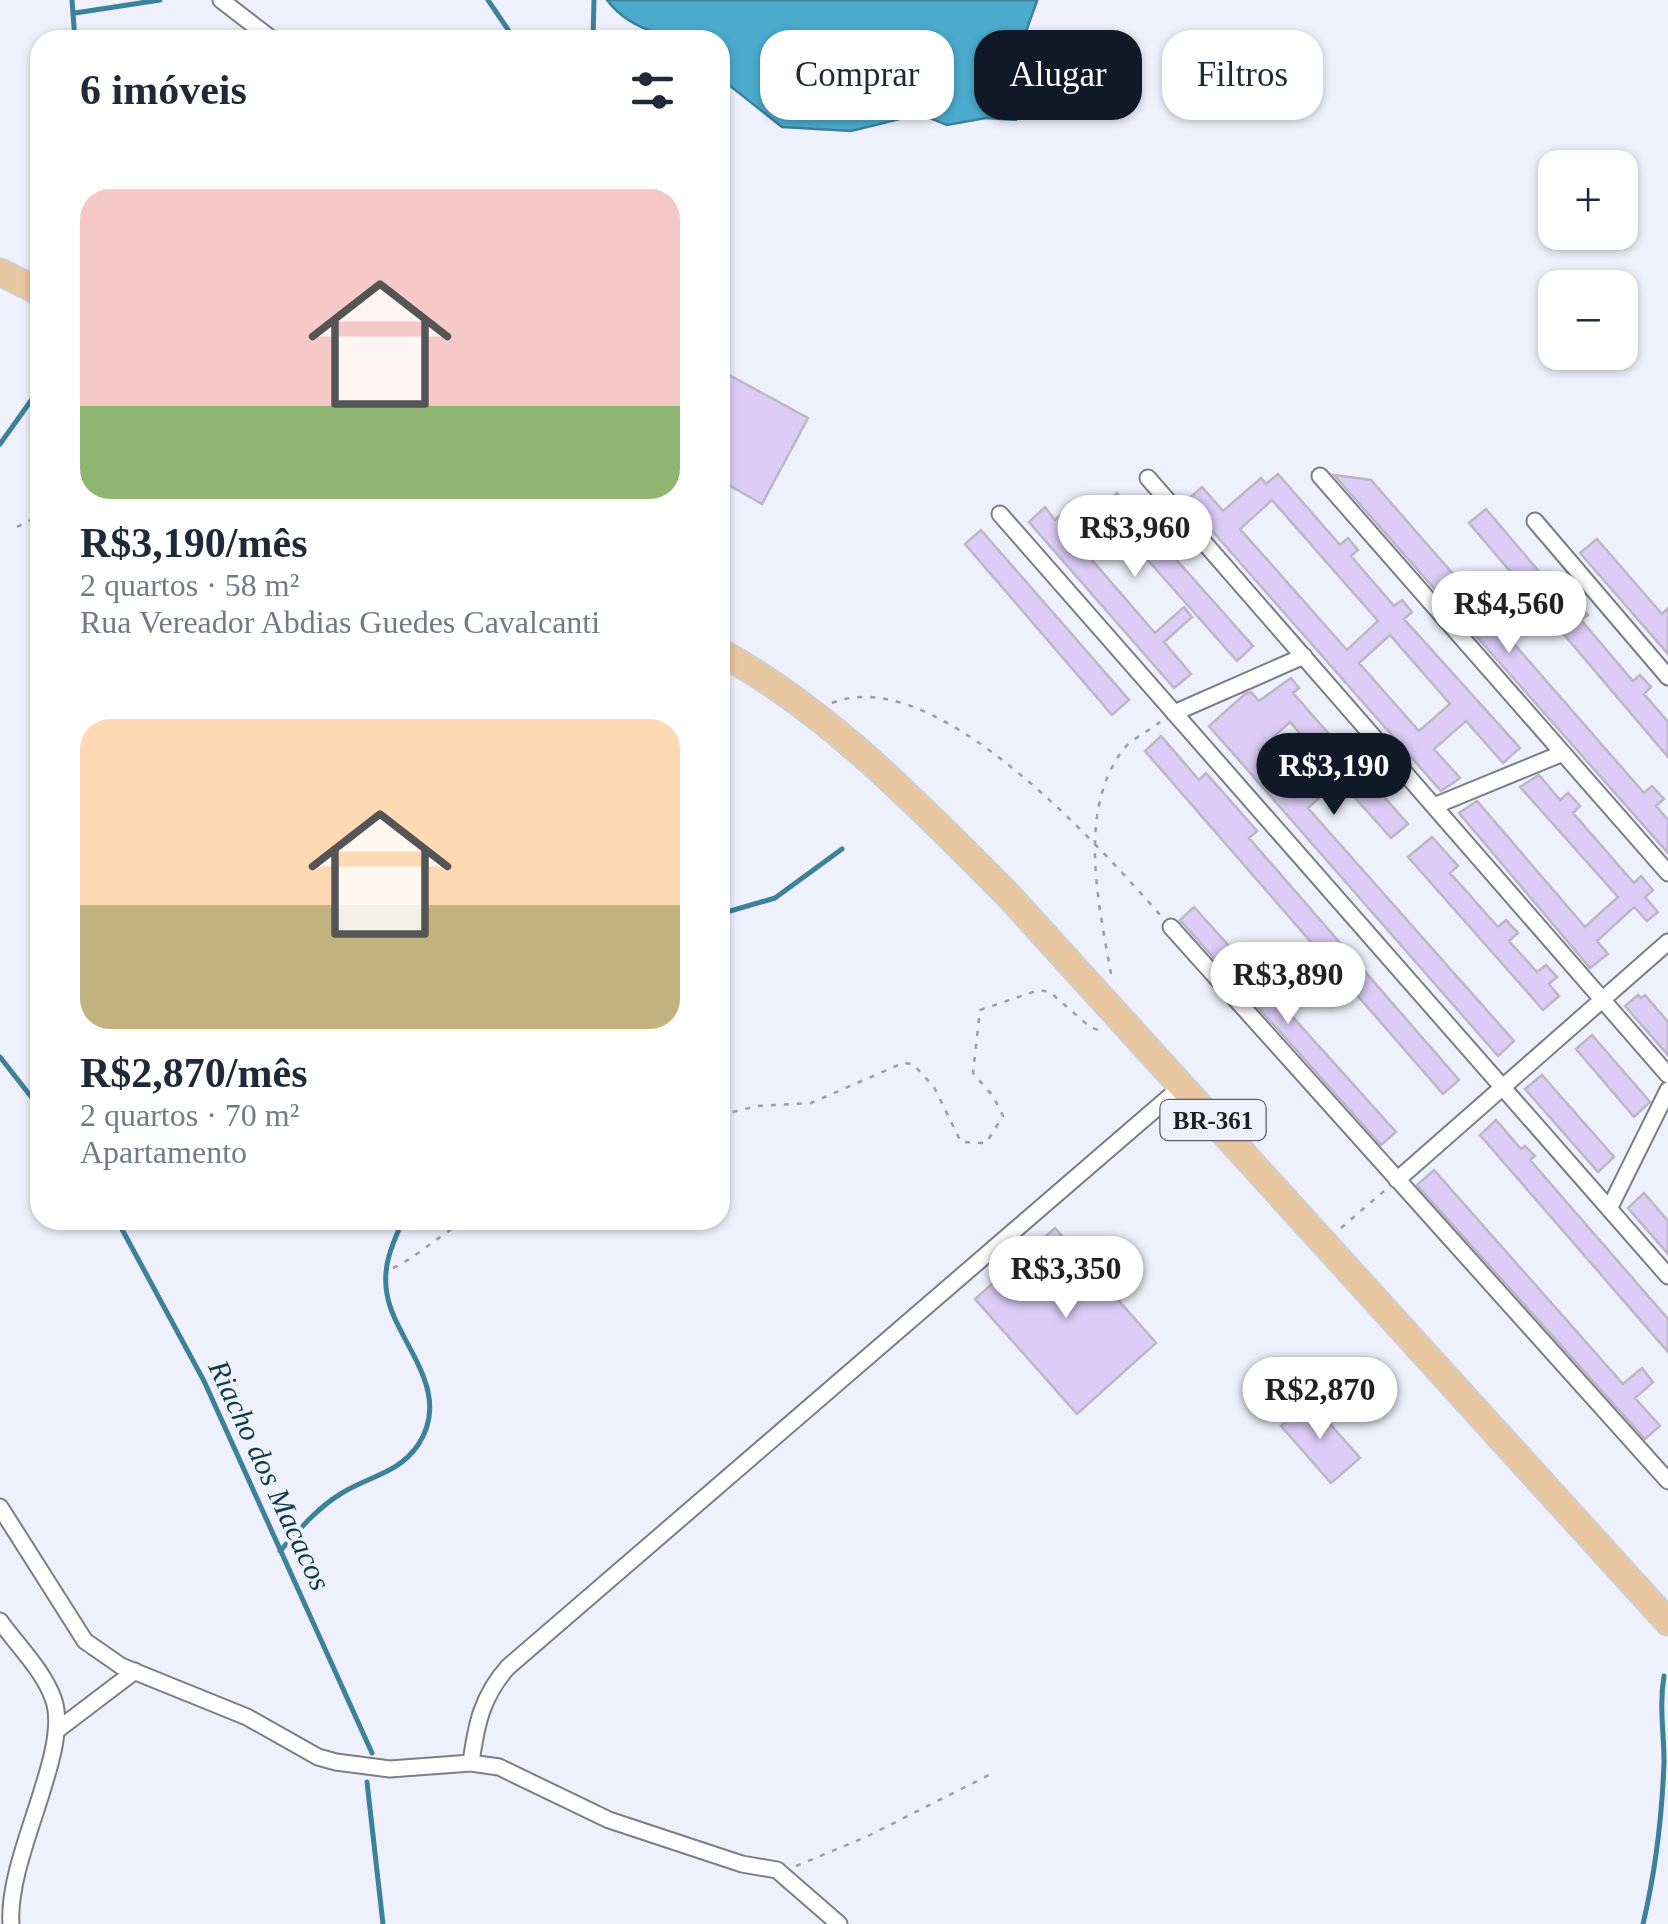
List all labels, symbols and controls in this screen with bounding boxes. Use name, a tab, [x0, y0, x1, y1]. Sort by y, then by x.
chip: Comprar	[760, 30, 954, 120]
chip: Alugar	[974, 30, 1142, 120]
chip: Filtros	[1162, 30, 1323, 120]
icon: filters	[625, 63, 680, 118]
text: 6 imóveis	[80, 67, 247, 113]
map controls	[1538, 150, 1638, 370]
button: +	[1538, 150, 1638, 250]
icon: home	[290, 254, 470, 434]
button: −	[1538, 270, 1638, 370]
pin: R$3,960	[1043, 495, 1227, 580]
text: R$3,960	[1079, 509, 1191, 545]
text: R$3,190/mês	[80, 520, 307, 566]
text: 2 quartos · 58 m²	[80, 567, 299, 603]
pin: R$4,560	[1417, 571, 1601, 656]
text: R$4,560	[1453, 585, 1565, 621]
text: Rua Vereador Abdias Guedes Cavalcanti	[80, 604, 600, 640]
pin: R$3,190	[1242, 733, 1426, 818]
text: R$3,190	[1278, 747, 1390, 783]
icon: home	[290, 784, 470, 964]
pin: R$3,890	[1196, 942, 1380, 1027]
text: R$3,890	[1232, 956, 1344, 992]
text: R$2,870/mês	[80, 1050, 307, 1096]
text: 2 quartos · 70 m²	[80, 1097, 299, 1133]
road number: BR-361	[1160, 1100, 1266, 1140]
text: Apartamento	[80, 1134, 247, 1170]
pin: R$3,350	[974, 1236, 1158, 1321]
text: R$3,350	[1010, 1250, 1122, 1286]
water label: Riacho dos Macacos	[202, 1354, 338, 1595]
pin: R$2,870	[1228, 1357, 1412, 1442]
text: R$2,870	[1264, 1371, 1376, 1407]

